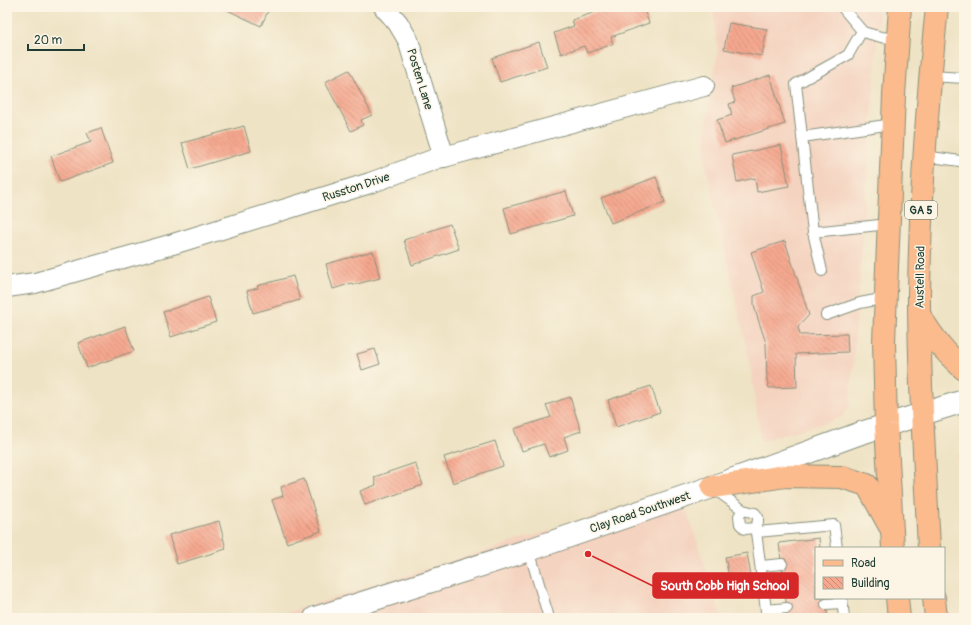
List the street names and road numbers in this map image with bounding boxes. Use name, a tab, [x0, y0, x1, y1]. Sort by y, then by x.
street label: Posten Lane	[403, 47, 436, 112]
street label: Russton Drive	[321, 170, 392, 205]
road number: GA 5	[905, 201, 937, 219]
street label: Austell Road	[912, 245, 929, 308]
street label: Clay Road Southwest	[588, 488, 692, 537]

